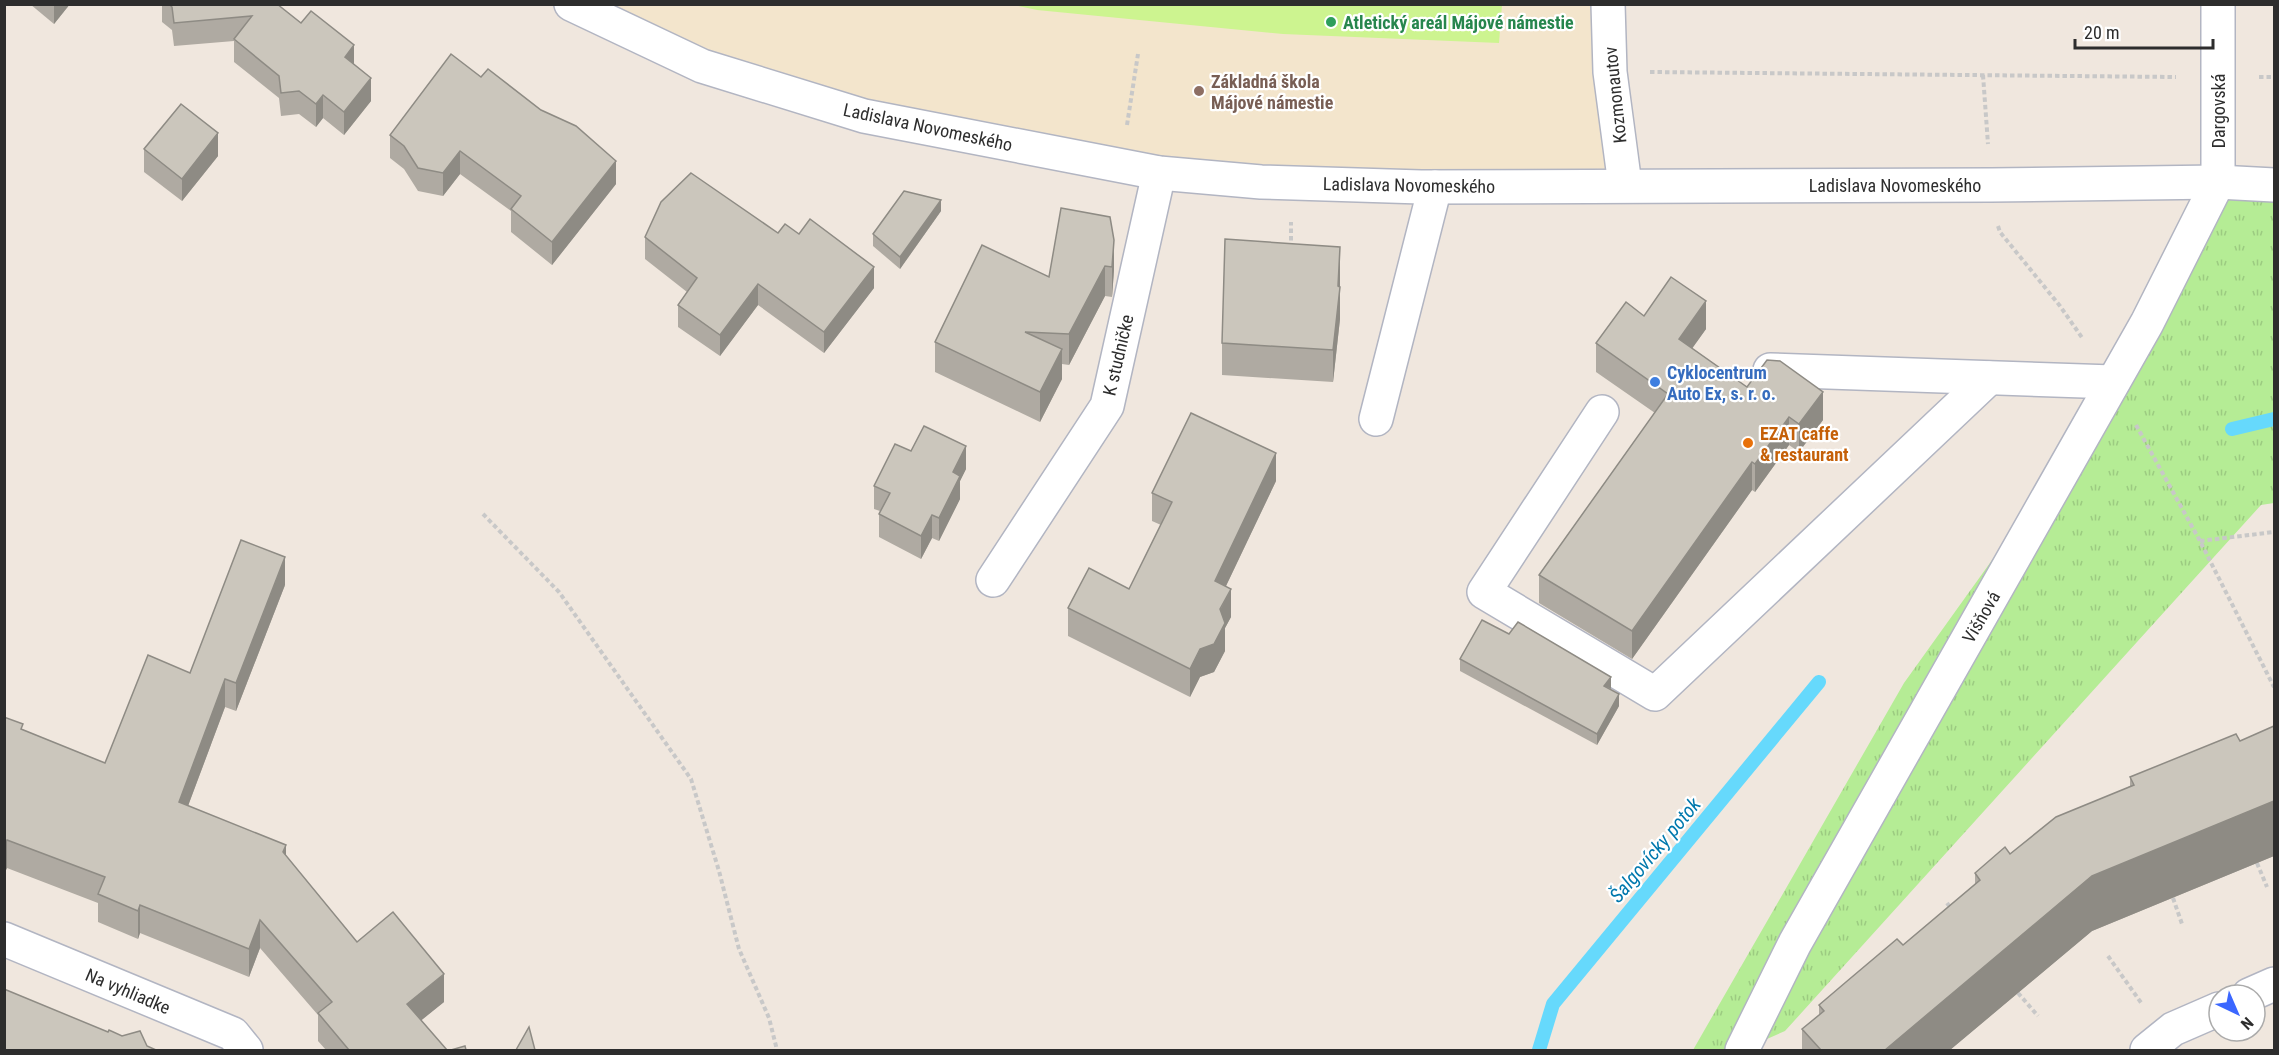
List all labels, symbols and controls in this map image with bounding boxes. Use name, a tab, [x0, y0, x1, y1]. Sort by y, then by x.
place label: Atletický areál Májové námestie	[1343, 12, 1574, 33]
scale bar	[2075, 12, 2213, 50]
marker: Atletický areál Májové námestie	[1324, 15, 1338, 29]
text: 20 m	[2084, 22, 2119, 43]
street label: Kozmonautov	[1599, 45, 1630, 144]
place label: Základná škola Májové námestie	[1211, 71, 1334, 113]
street label: Dargovská	[2208, 74, 2229, 148]
marker: Základná škola Májové námestie	[1192, 84, 1206, 98]
street label: Ladislava Novomeského	[842, 99, 1014, 155]
street label: Ladislava Novomeského	[1323, 173, 1495, 197]
street label: Ladislava Novomeského	[1809, 175, 1981, 196]
street label: K studničke	[1098, 312, 1138, 398]
place label: Cyklocentrum Auto Ex, s. r. o.	[1667, 362, 1776, 404]
marker: Cyklocentrum Auto Ex, s. r. o.	[1648, 375, 1662, 389]
place label: EZAT caffe & restaurant	[1760, 423, 1849, 465]
marker: EZAT caffe & restaurant	[1741, 436, 1755, 450]
street label: Višňová	[1958, 587, 2004, 647]
water label: Šalgovícky potok	[1604, 792, 1707, 907]
street label: Na vyhliadke	[82, 964, 174, 1018]
north arrow	[2207, 983, 2267, 1043]
text: N	[2237, 1013, 2257, 1034]

